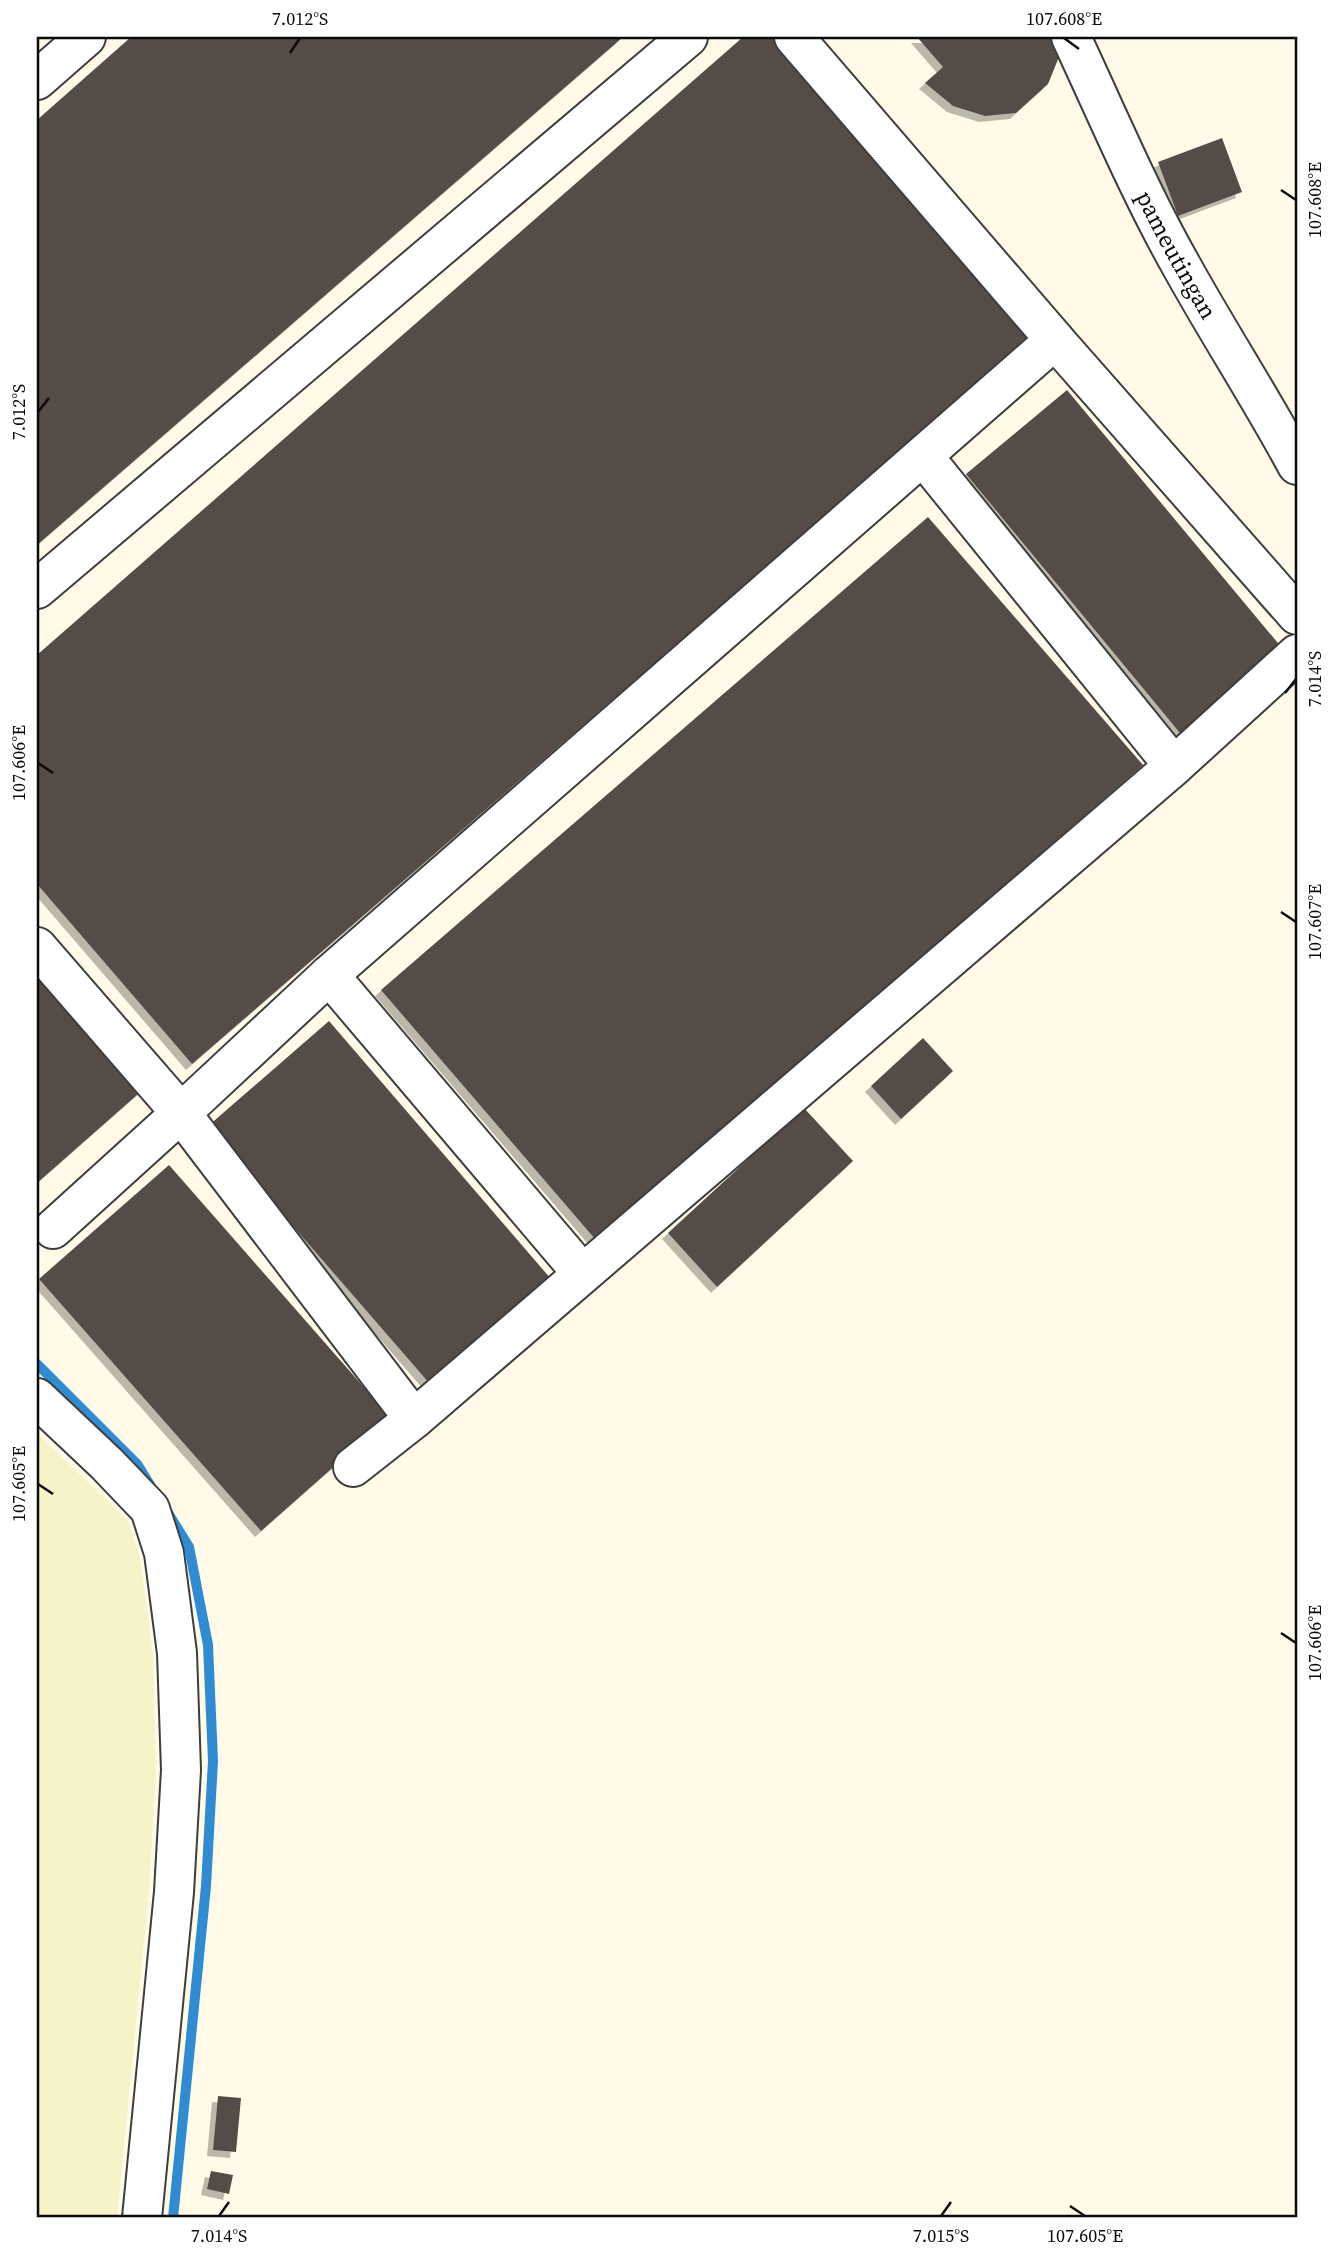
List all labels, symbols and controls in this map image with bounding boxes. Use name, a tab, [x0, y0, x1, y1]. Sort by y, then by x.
text: 7.012°S	[272, 6, 328, 31]
text: 107.608°E	[1026, 6, 1102, 31]
text: 107.608°E	[1302, 162, 1327, 238]
street label: pameutingan	[1128, 185, 1225, 325]
text: 7.012°S	[6, 384, 31, 440]
text: 7.014°S	[1302, 651, 1327, 707]
text: 107.606°E	[6, 725, 31, 801]
text: 107.607°E	[1302, 884, 1327, 960]
text: 107.605°E	[6, 1446, 31, 1522]
text: 107.606°E	[1302, 1605, 1327, 1681]
text: 7.014°S	[191, 2223, 247, 2248]
text: 7.015°S	[913, 2223, 969, 2248]
text: 107.605°E	[1047, 2223, 1123, 2248]

